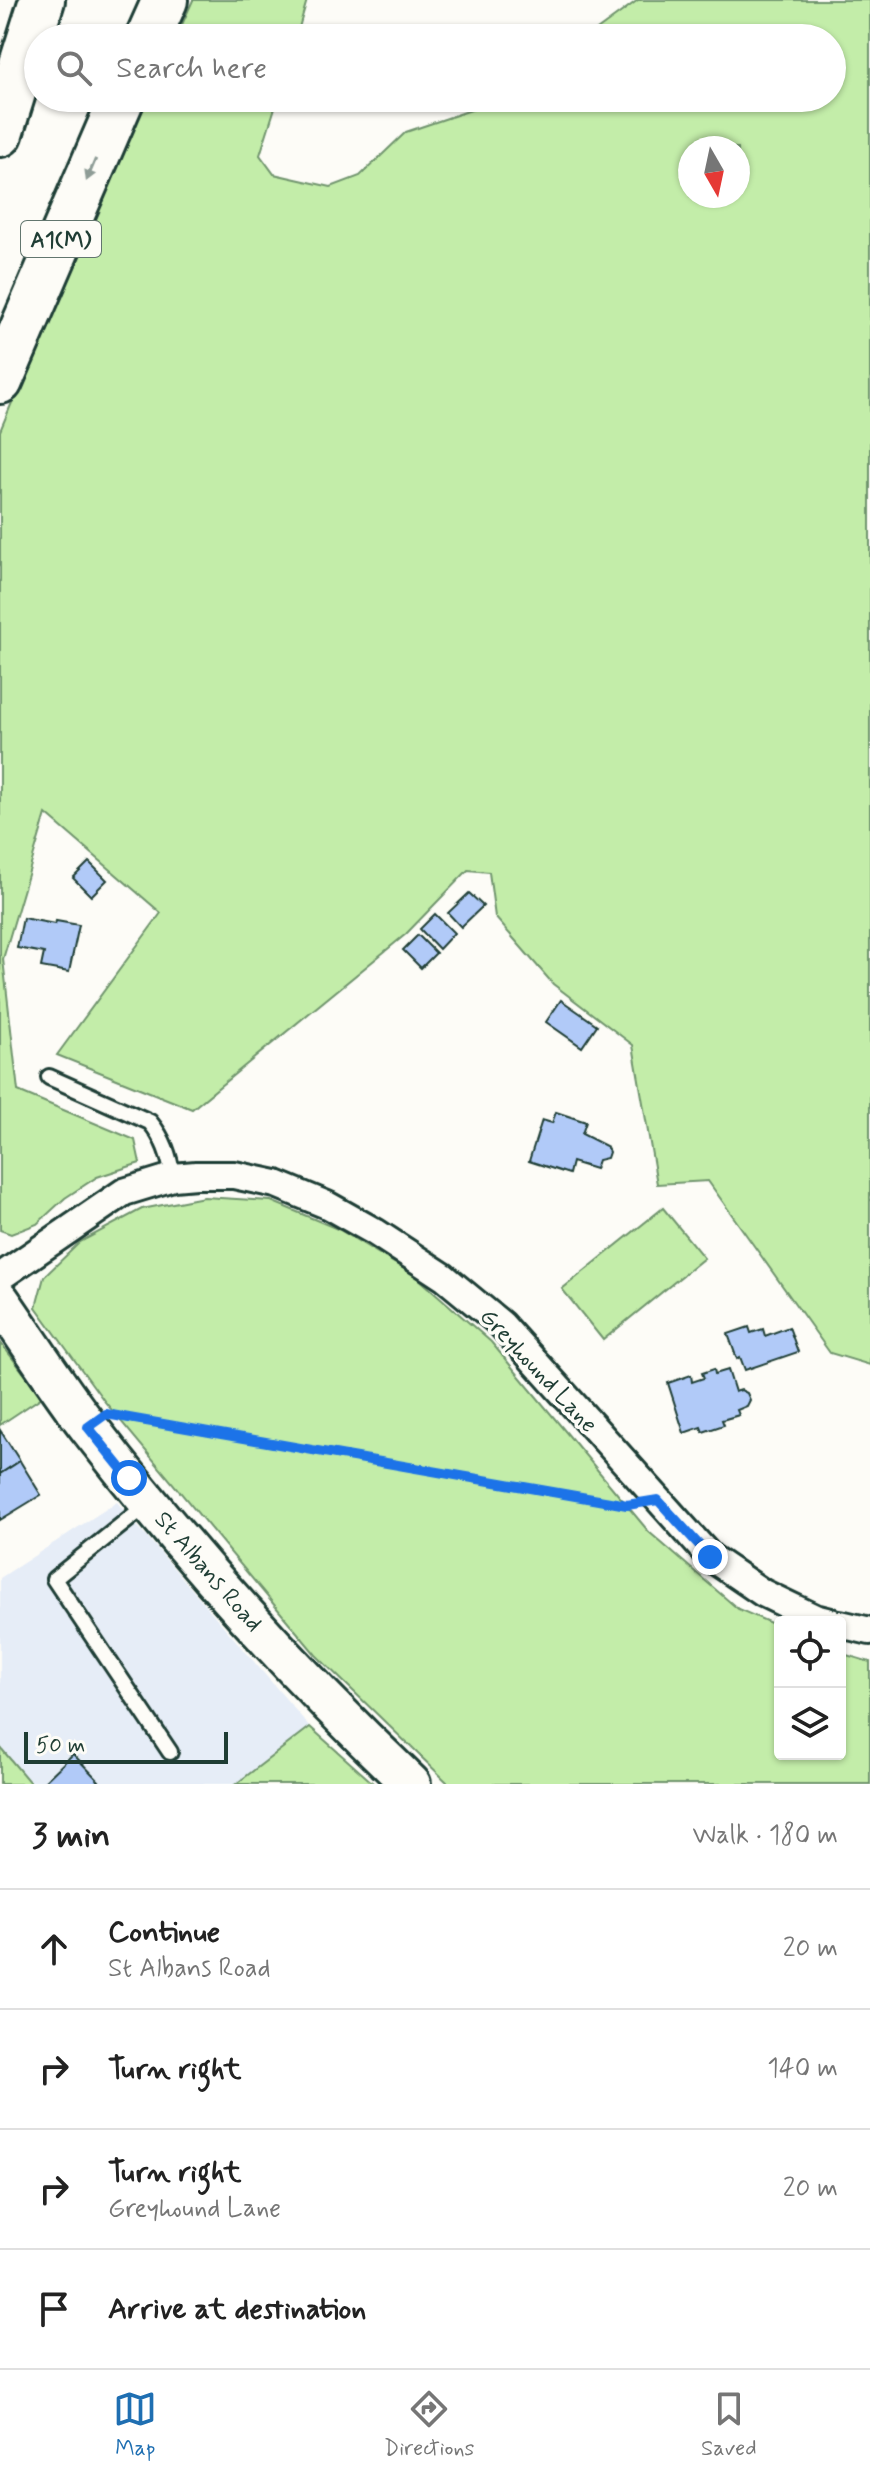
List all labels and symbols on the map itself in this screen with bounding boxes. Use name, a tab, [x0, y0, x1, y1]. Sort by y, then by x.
north arrow	[678, 136, 750, 208]
one-way arrow	[85, 158, 98, 181]
road number: A1(M)	[21, 221, 101, 257]
street label: Greyhound Lane	[472, 1302, 604, 1440]
route start	[111, 1460, 147, 1496]
street label: St Albans Road	[147, 1505, 269, 1639]
route end	[692, 1539, 728, 1575]
scale bar	[24, 1728, 228, 1764]

